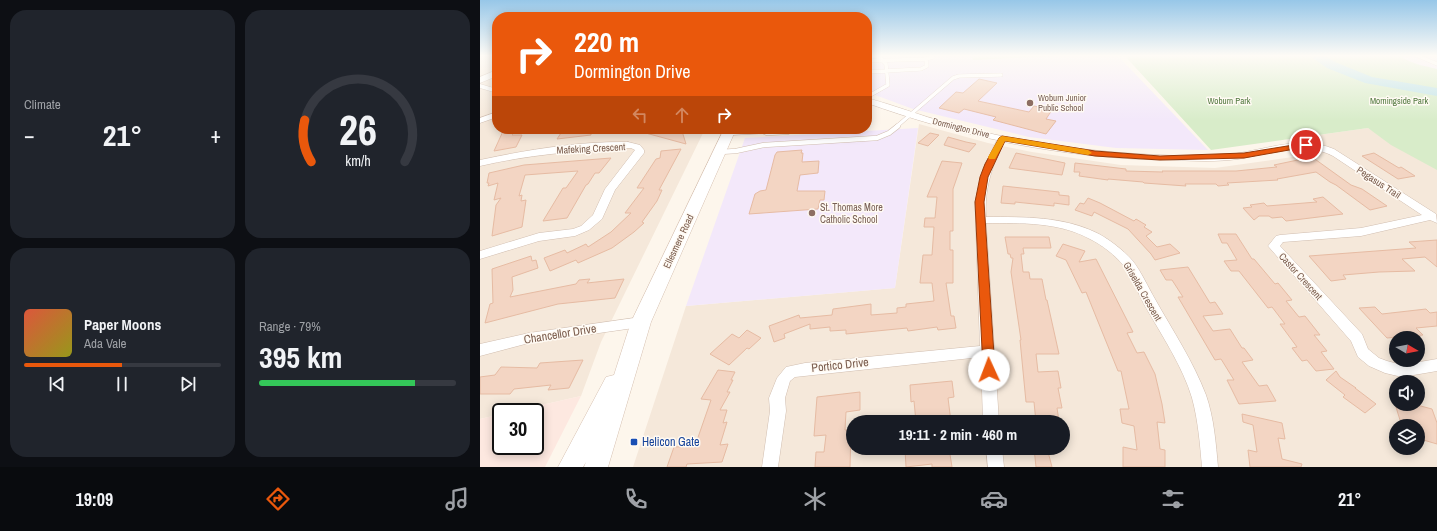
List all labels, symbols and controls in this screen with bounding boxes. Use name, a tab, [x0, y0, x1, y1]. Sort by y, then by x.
text: 220 m	[574, 23, 639, 61]
icon: right	[508, 28, 560, 80]
text: Dormington Drive	[574, 59, 690, 84]
place label: Woburn Junior Public School	[1038, 92, 1087, 114]
park label: Woburn Park	[1208, 95, 1251, 107]
park label: Morningside Park	[1370, 95, 1428, 107]
text: Climate	[24, 96, 61, 113]
marker: Woburn Junior Public School	[1025, 98, 1035, 108]
text: 26	[339, 102, 376, 158]
icon: left	[629, 104, 651, 126]
icon: ahead	[671, 104, 693, 126]
icon: right	[713, 104, 735, 126]
text: 21°	[103, 115, 142, 155]
street label: Dormington Drive	[931, 115, 991, 141]
text: −	[24, 120, 35, 150]
text: +	[210, 120, 221, 150]
pin	[1289, 128, 1323, 162]
icon: arrive	[1295, 134, 1317, 156]
street label: Mafeking Crescent	[556, 140, 626, 157]
text: km/h	[345, 150, 370, 169]
street label: Pegasus Trail	[1354, 163, 1403, 202]
place label: St. Thomas More Catholic School	[820, 201, 883, 226]
marker: St. Thomas More Catholic School	[807, 208, 817, 218]
street label: Ellesmere Road	[660, 212, 697, 270]
street label: Castor Crescent	[1276, 250, 1326, 303]
street label: Griselda Crescent	[1120, 259, 1165, 324]
text: Paper Moons	[84, 314, 161, 335]
text: Range · 79%	[259, 318, 321, 335]
street label: Chancellor Drive	[523, 320, 597, 348]
north arrow	[1389, 331, 1425, 367]
map controls	[1389, 331, 1425, 455]
text: Ada Vale	[84, 335, 126, 352]
text: 395 km	[259, 337, 342, 377]
position arrow	[968, 349, 1010, 391]
street label: Portico Drive	[811, 354, 869, 376]
icon: previous	[46, 373, 68, 395]
icon: pause	[111, 373, 133, 395]
icon: next	[177, 373, 199, 395]
button: sound	[1389, 375, 1425, 411]
speed limit sign: 30	[492, 403, 544, 455]
button: layers	[1389, 419, 1425, 455]
text: 19:11 · 2 min · 460 m	[899, 424, 1017, 445]
place label: Helicon Gate	[642, 434, 699, 450]
marker: Helicon Gate	[629, 437, 639, 447]
icon: directions	[264, 485, 292, 513]
icon: music	[443, 485, 471, 513]
icon: phone	[622, 485, 650, 513]
icon: climate	[801, 485, 829, 513]
icon: car	[980, 485, 1008, 513]
icon: filters	[1159, 485, 1187, 513]
text: 19:09	[75, 487, 113, 512]
text: 21°	[1338, 487, 1362, 512]

